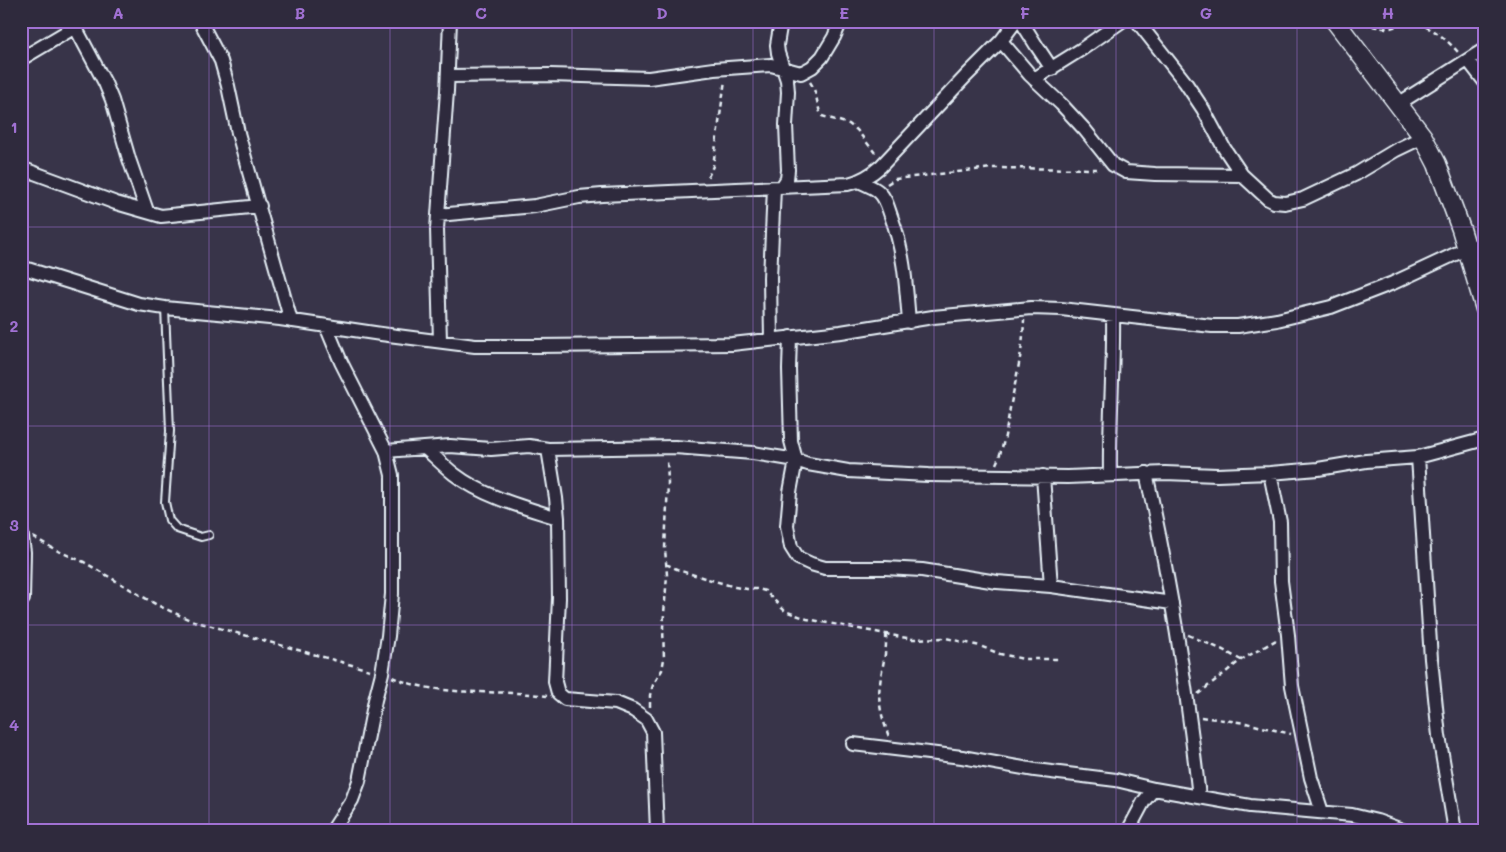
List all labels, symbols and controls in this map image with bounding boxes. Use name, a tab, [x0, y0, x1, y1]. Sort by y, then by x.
text: A	[112, 2, 124, 23]
text: B	[295, 2, 305, 23]
text: C	[475, 2, 487, 23]
text: D	[656, 2, 668, 23]
text: E	[839, 2, 849, 23]
text: F	[1020, 2, 1030, 23]
text: G	[1200, 2, 1212, 23]
text: H	[1382, 2, 1394, 23]
text: 1	[10, 116, 18, 137]
text: 2	[10, 315, 19, 336]
text: 3	[9, 514, 19, 535]
text: 4	[9, 714, 19, 735]

